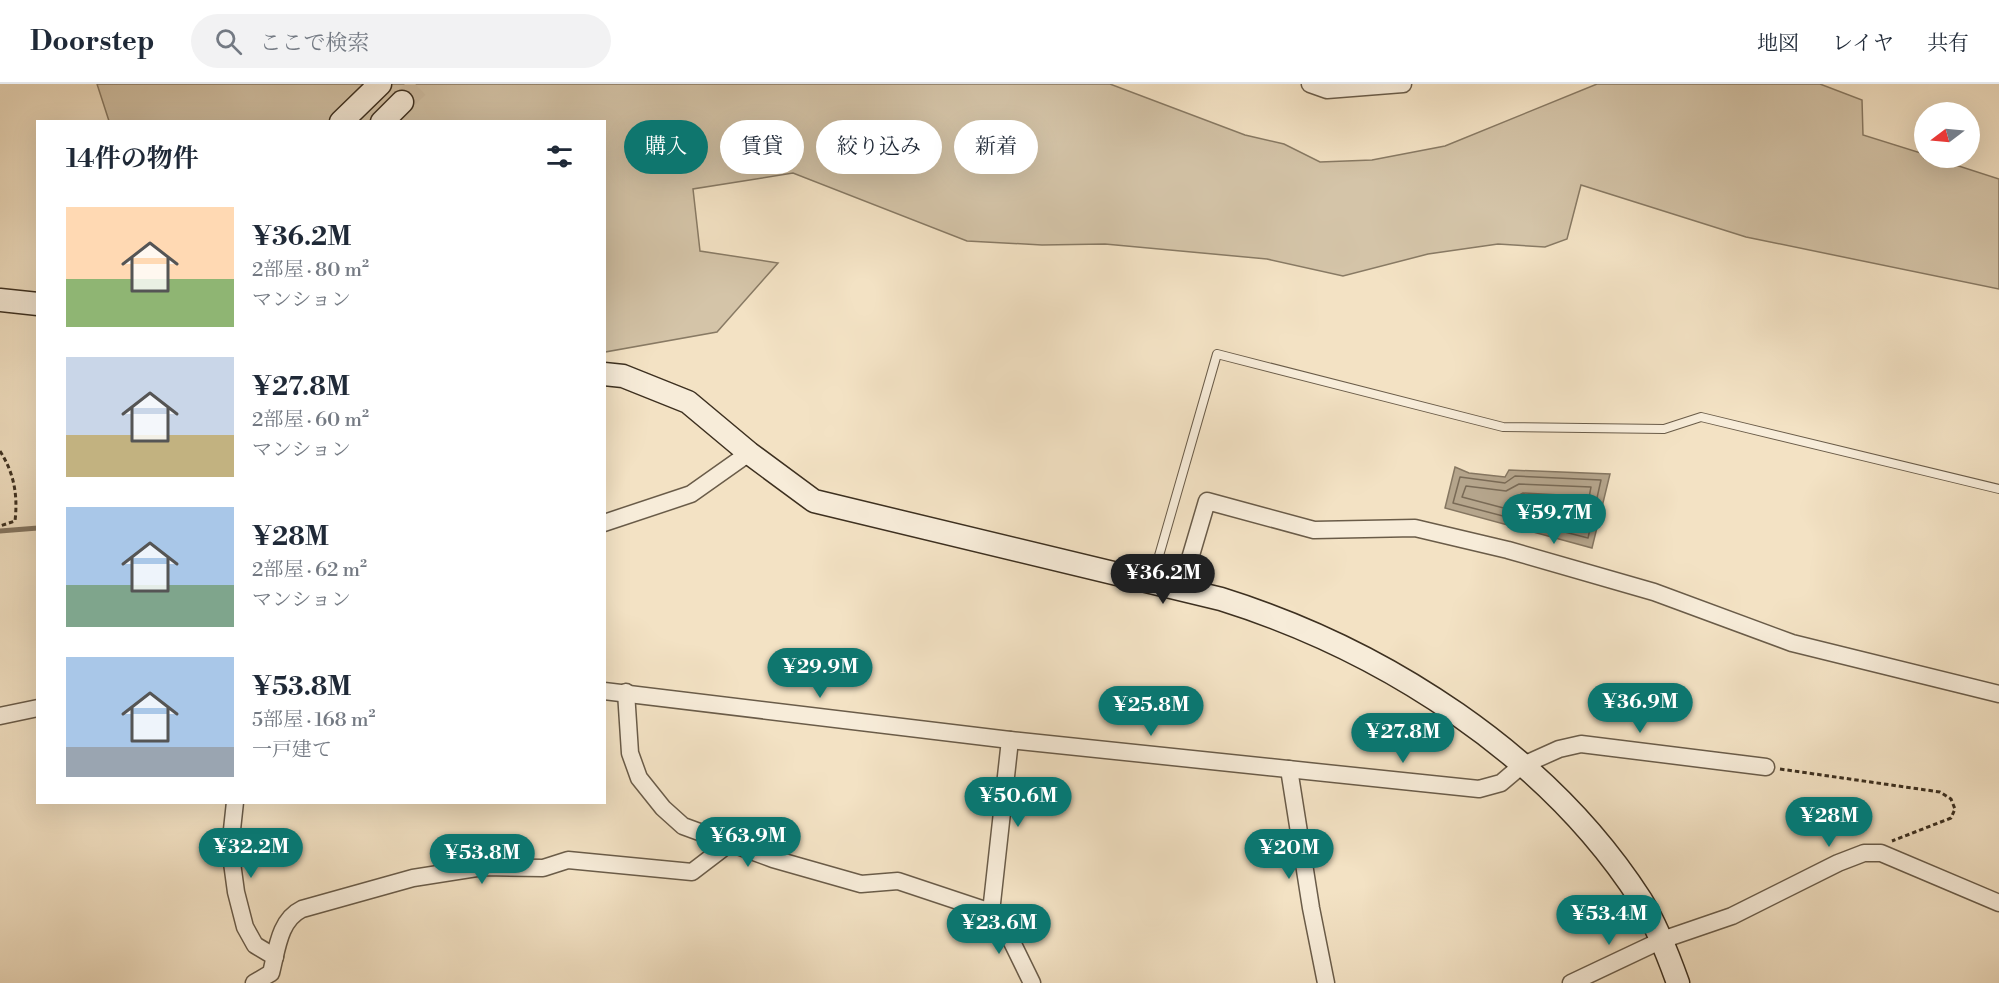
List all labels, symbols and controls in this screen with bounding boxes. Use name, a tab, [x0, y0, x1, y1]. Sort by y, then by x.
search box	[191, 14, 611, 68]
text: Doorstep	[30, 24, 155, 59]
icon: search	[212, 25, 245, 58]
text: ここで検索	[260, 30, 370, 57]
text: 地図	[1757, 31, 1799, 57]
text: レイヤ	[1832, 31, 1894, 57]
text: 共有	[1927, 31, 1969, 57]
north arrow	[1914, 102, 1980, 168]
map controls	[1914, 102, 1980, 168]
chip: 購入	[624, 120, 708, 174]
chip: 賃貸	[720, 120, 804, 174]
chip: 絞り込み	[816, 120, 942, 174]
chip: 新着	[954, 120, 1038, 174]
icon: filters	[543, 140, 576, 173]
text: 14件の物件	[66, 143, 199, 175]
text: ¥36.2M	[252, 221, 351, 253]
icon: home	[114, 231, 186, 303]
text: 2部屋 · 80 m²	[252, 258, 369, 283]
text: マンション	[252, 288, 351, 313]
text: ¥27.8M	[252, 371, 350, 403]
icon: home	[114, 381, 186, 453]
text: 2部屋 · 60 m²	[252, 408, 369, 433]
text: マンション	[252, 438, 351, 463]
pin: ¥59.7M	[1505, 494, 1603, 545]
text: ¥59.7M	[1516, 501, 1592, 526]
text: ¥28M	[252, 521, 329, 553]
icon: home	[114, 531, 186, 603]
pin: ¥36.2M	[1114, 554, 1212, 605]
text: 2部屋 · 62 m²	[252, 558, 367, 583]
text: ¥36.2M	[1125, 561, 1201, 586]
text: マンション	[252, 588, 351, 613]
pin: ¥29.9M	[771, 648, 869, 699]
text: ¥29.9M	[781, 655, 859, 680]
text: ¥53.8M	[252, 671, 351, 703]
icon: home	[114, 681, 186, 753]
pin: ¥36.9M	[1591, 683, 1689, 734]
pin: ¥25.8M	[1102, 686, 1200, 737]
text: ¥36.9M	[1602, 690, 1678, 715]
text: ¥25.8M	[1113, 693, 1189, 718]
text: 5部屋 · 168 m²	[252, 708, 376, 733]
pin: ¥27.8M	[1354, 713, 1452, 764]
text: ¥27.8M	[1365, 720, 1441, 745]
text: 一戸建て	[252, 738, 332, 763]
pin: ¥50.6M	[969, 777, 1067, 828]
text: ¥50.6M	[979, 784, 1057, 809]
pin: ¥28M	[1793, 797, 1865, 848]
text: ¥28M	[1799, 804, 1859, 829]
pin: ¥63.9M	[699, 817, 797, 868]
text: ¥63.9M	[710, 824, 786, 849]
pin: ¥32.2M	[202, 828, 300, 879]
pin: ¥20M	[1253, 829, 1325, 880]
pin: ¥53.8M	[433, 834, 531, 885]
text: ¥32.2M	[213, 835, 289, 860]
text: ¥20M	[1259, 836, 1319, 861]
text: ¥53.8M	[444, 841, 520, 866]
pin: ¥53.4M	[1560, 895, 1658, 946]
text: ¥53.4M	[1570, 902, 1648, 927]
pin: ¥23.6M	[950, 904, 1048, 955]
text: ¥23.6M	[961, 911, 1037, 936]

